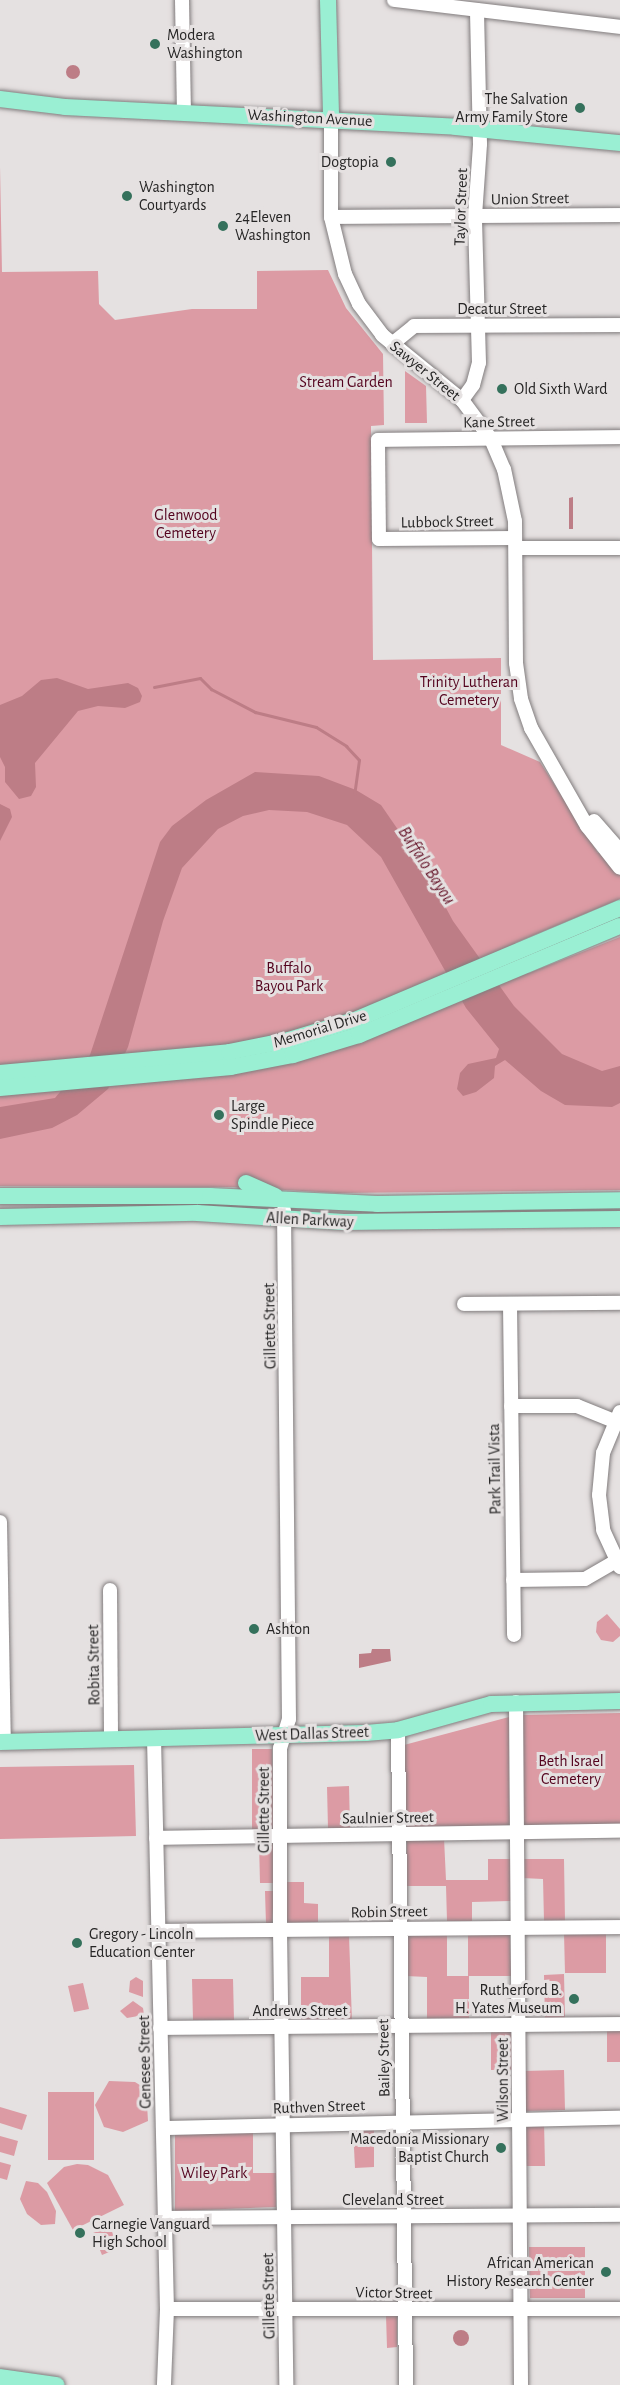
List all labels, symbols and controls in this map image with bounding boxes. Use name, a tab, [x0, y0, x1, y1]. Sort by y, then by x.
place label: Modera Washington	[167, 25, 243, 63]
marker: Modera Washington	[148, 37, 162, 51]
place label: The Salvation Army Family Store	[455, 89, 568, 127]
marker: The Salvation Army Family Store	[573, 101, 587, 115]
street label: Washington Avenue	[247, 105, 373, 131]
place label: Dogtopia	[321, 152, 379, 172]
marker: Dogtopia	[384, 155, 398, 169]
street label: Taylor Street	[450, 168, 472, 246]
place label: Washington Courtyards	[139, 177, 215, 215]
marker: Washington Courtyards	[120, 189, 134, 203]
street label: Union Street	[491, 189, 569, 209]
place label: 24Eleven Washington	[235, 207, 311, 245]
marker: 24Eleven Washington	[216, 219, 230, 233]
street label: Decatur Street	[457, 299, 547, 319]
street label: Sawyer Street	[386, 337, 464, 405]
park label: Stream Garden	[299, 372, 393, 392]
place label: Old Sixth Ward	[514, 379, 608, 399]
marker: Old Sixth Ward	[495, 382, 509, 396]
street label: Kane Street	[463, 412, 535, 432]
park label: Glenwood Cemetery	[154, 505, 218, 543]
street label: Lubbock Street	[400, 512, 494, 532]
park label: Trinity Lutheran Cemetery	[420, 672, 518, 710]
water label: Buffalo Bayou	[393, 823, 459, 909]
park label: Buffalo Bayou Park	[255, 958, 323, 996]
street label: Memorial Drive	[271, 1006, 369, 1052]
place label: Large Spindle Piece	[231, 1096, 314, 1134]
marker: Large Spindle Piece	[212, 1108, 226, 1122]
street label: Allen Parkway	[266, 1208, 354, 1232]
street label: Gillette Street	[260, 1283, 280, 1369]
street label: Park Trail Vista	[485, 1423, 505, 1515]
place label: Ashton	[266, 1619, 310, 1639]
marker: Ashton	[247, 1622, 261, 1636]
street label: Robita Street	[84, 1624, 104, 1706]
street label: West Dallas Street	[255, 1722, 369, 1746]
park label: Beth Israel Cemetery	[538, 1751, 604, 1789]
street label: Gillette Street	[254, 1767, 274, 1853]
street label: Saulnier Street	[342, 1808, 434, 1828]
street label: Robin Street	[350, 1902, 428, 1922]
place label: Gregory - Lincoln Education Center	[89, 1924, 195, 1962]
marker: Gregory - Lincoln Education Center	[70, 1936, 84, 1950]
place label: Rutherford B. H. Yates Museum	[455, 1980, 562, 2018]
marker: Rutherford B. H. Yates Museum	[567, 1992, 581, 2006]
street label: Andrews Street	[252, 2001, 348, 2021]
street label: Genesee Street	[135, 2015, 155, 2109]
street label: Bailey Street	[374, 2019, 394, 2097]
street label: Wilson Street	[493, 2038, 513, 2122]
street label: Ruthven Street	[273, 2096, 365, 2118]
place label: Macedonia Missionary Baptist Church	[350, 2129, 489, 2167]
marker: Macedonia Missionary Baptist Church	[494, 2141, 508, 2155]
park label: Wiley Park	[181, 2163, 247, 2183]
street label: Cleveland Street	[342, 2190, 444, 2210]
place label: Carnegie Vanguard High School	[92, 2214, 210, 2252]
marker: Carnegie Vanguard High School	[73, 2226, 87, 2240]
street label: Gillette Street	[259, 2253, 279, 2339]
place label: African American History Research Center	[446, 2253, 594, 2291]
marker: African American History Research Center	[599, 2265, 613, 2279]
street label: Victor Street	[355, 2283, 433, 2303]

